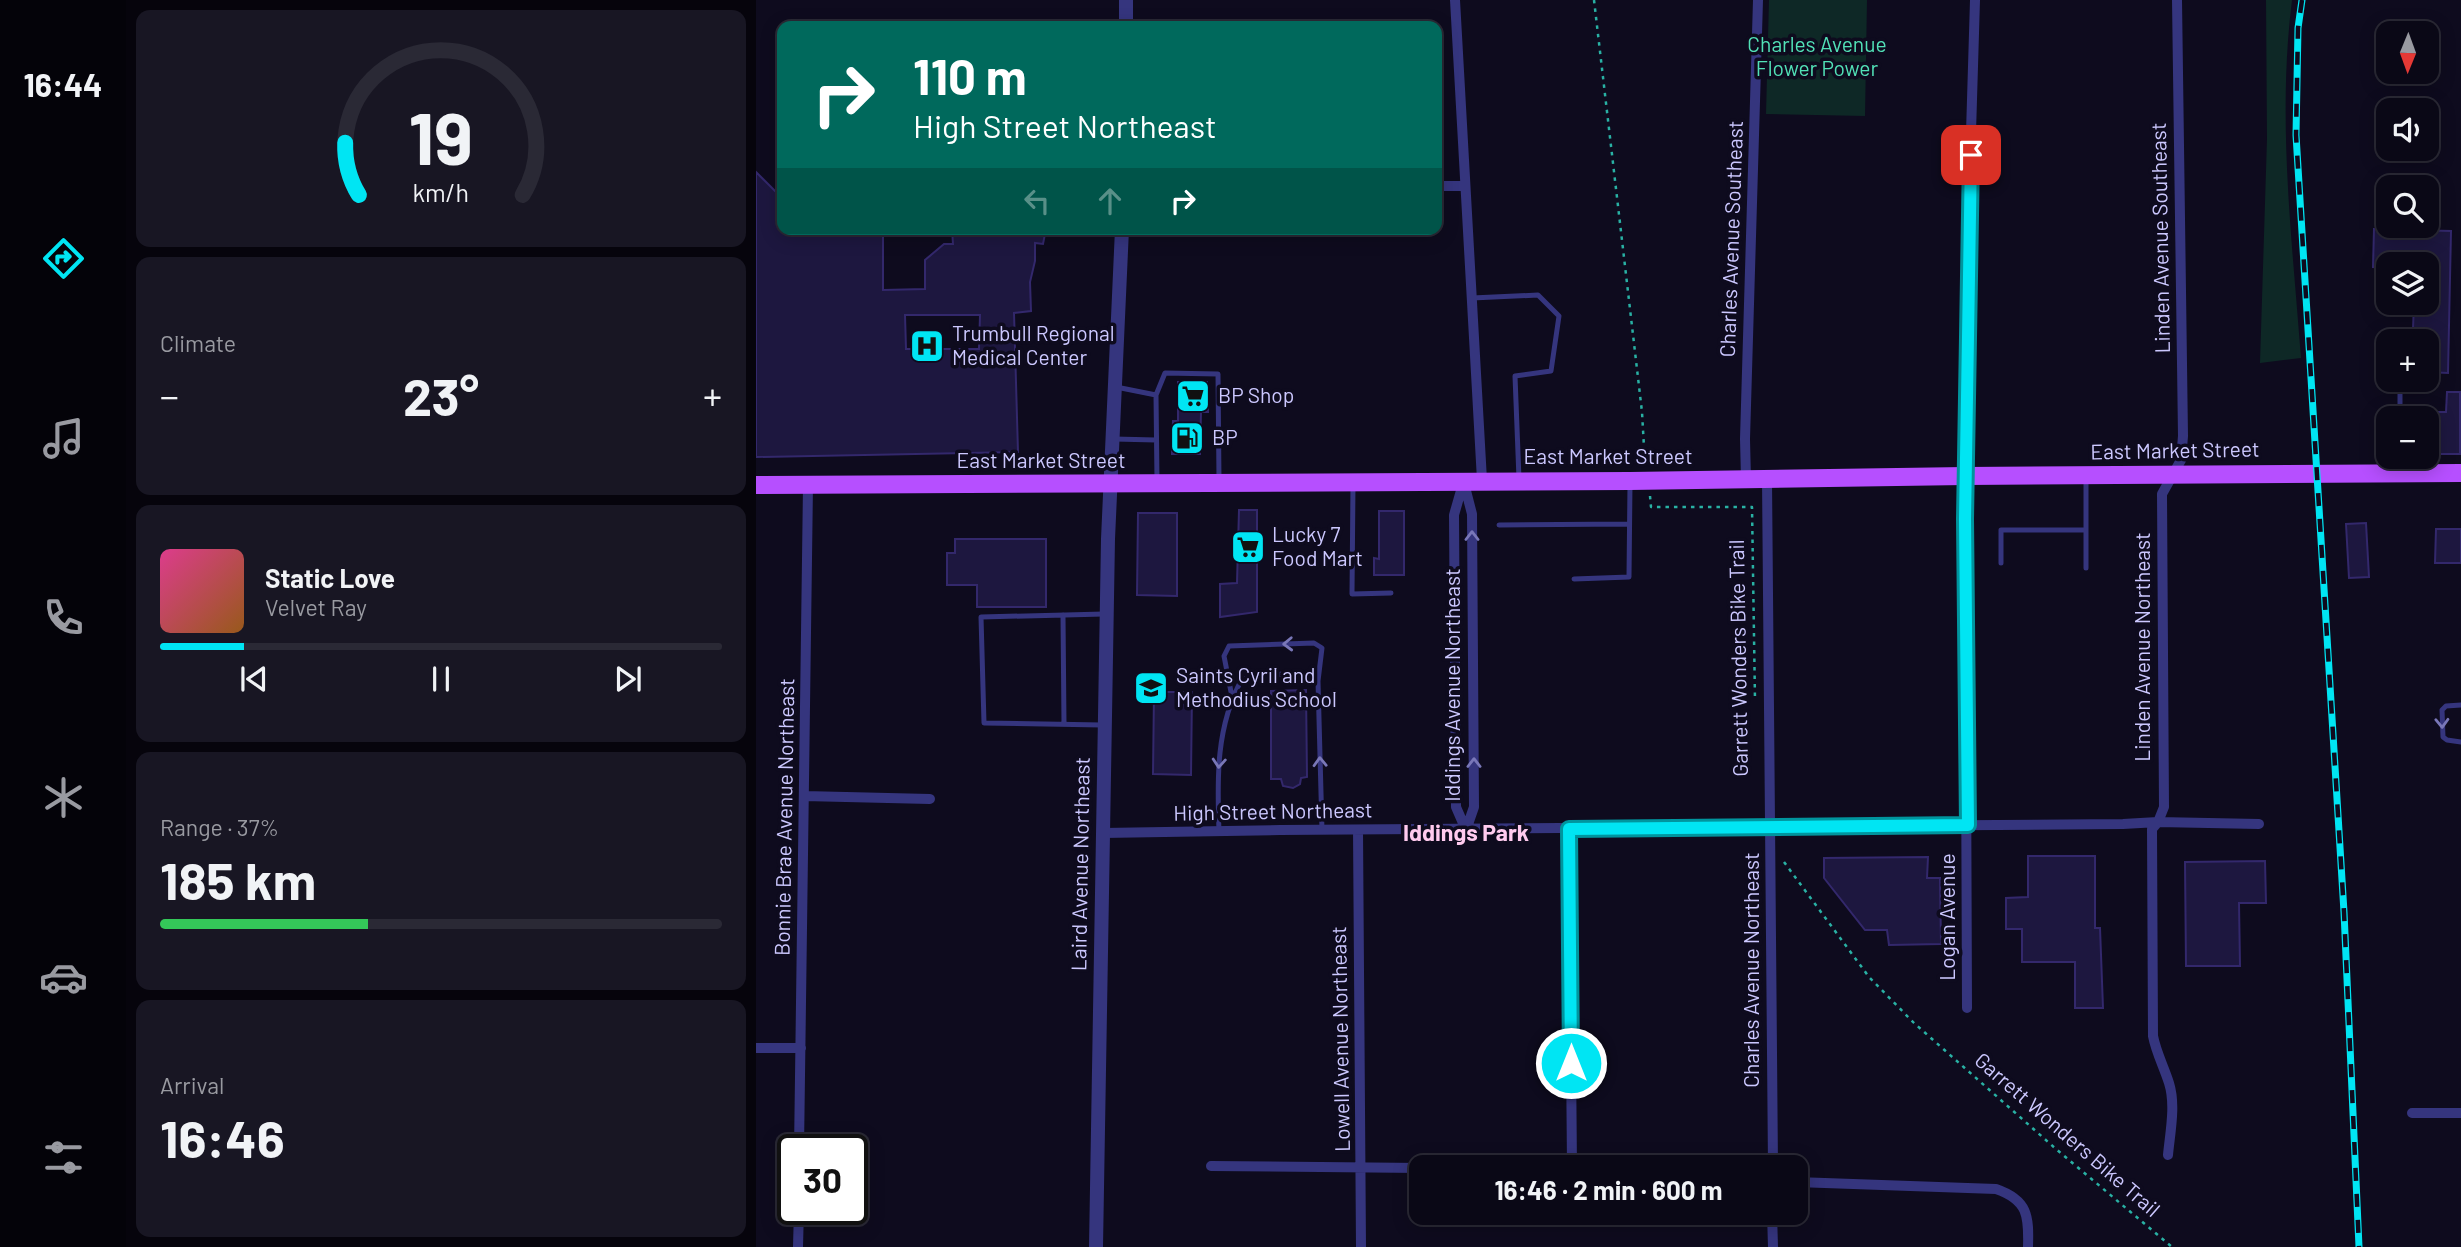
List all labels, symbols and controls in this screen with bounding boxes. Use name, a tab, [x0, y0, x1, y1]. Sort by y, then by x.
north arrow	[2376, 21, 2440, 84]
map controls	[2376, 21, 2439, 469]
park label: Charles Avenue Flower Power	[1747, 31, 1887, 80]
text: 110 m	[913, 46, 1027, 105]
icon: right	[798, 49, 889, 140]
text: 16:44	[24, 65, 102, 103]
text: 19	[409, 92, 473, 180]
button: sound	[2376, 98, 2439, 161]
text: High Street Northeast	[913, 106, 1217, 144]
street label: Charles Avenue Southeast	[1714, 120, 1747, 358]
street label: Linden Avenue Southeast	[2145, 122, 2174, 354]
pin	[1941, 125, 2001, 185]
icon: arrive	[1952, 136, 1990, 174]
button: search	[2376, 175, 2439, 238]
text: km/h	[413, 177, 469, 207]
icon: left	[1018, 182, 1056, 220]
icon: ahead	[1091, 182, 1129, 220]
icon: right	[1164, 182, 1202, 220]
icon: directions	[39, 234, 88, 283]
button: layers	[2376, 252, 2439, 315]
place label: Trumbull Regional Medical Center	[952, 320, 1115, 369]
hospital icon: Trumbull Regional Medical Center	[908, 327, 946, 365]
text: Climate	[160, 329, 236, 357]
button: +	[2376, 329, 2439, 392]
text: 23°	[403, 364, 479, 426]
text: −	[160, 372, 179, 418]
text: +	[703, 372, 722, 418]
supermarket icon: BP Shop	[1174, 377, 1212, 415]
place label: BP Shop	[1218, 382, 1294, 407]
button: −	[2376, 406, 2439, 469]
icon: music	[39, 414, 88, 463]
fuel station icon: BP	[1168, 419, 1206, 457]
place label: BP	[1212, 424, 1238, 449]
street label: East Market Street	[2090, 436, 2260, 463]
street label: East Market Street	[1523, 443, 1693, 468]
street label: East Market Street	[956, 447, 1126, 472]
place label: Lucky 7 Food Mart	[1272, 521, 1363, 570]
supermarket icon: Lucky 7 Food Mart	[1229, 528, 1267, 566]
one-way arrow	[1464, 530, 1480, 541]
street label: Linden Avenue Northeast	[2129, 532, 2154, 762]
street label: Garrett Wonders Bike Trail	[1723, 539, 1752, 777]
text: Static Love	[265, 562, 395, 593]
street label: Iddings Avenue Northeast	[1439, 568, 1464, 802]
icon: phone	[39, 593, 88, 642]
text: Velvet Ray	[265, 593, 367, 621]
one-way arrow	[1282, 636, 1293, 651]
icon: previous	[235, 660, 273, 698]
icon: pause	[422, 660, 460, 698]
icon: next	[609, 660, 647, 698]
place label: Saints Cyril and Methodius School	[1176, 662, 1337, 711]
school or university icon: Saints Cyril and Methodius School	[1132, 669, 1170, 707]
street label: Bonnie Brae Avenue Northeast	[769, 678, 798, 956]
one-way arrow	[2435, 718, 2450, 729]
one-way arrow	[1312, 756, 1328, 767]
street label: Laird Avenue Northeast	[1065, 757, 1094, 971]
one-way arrow	[1212, 758, 1227, 769]
one-way arrow	[1466, 758, 1482, 768]
icon: climate	[39, 773, 88, 822]
street label: High Street Northeast	[1173, 796, 1373, 825]
text: Range · 37%	[160, 813, 279, 841]
district label: Iddings Park	[1403, 818, 1529, 846]
text: 185 km	[160, 848, 316, 910]
street label: Charles Avenue Northeast	[1738, 852, 1763, 1088]
street label: Logan Avenue	[1934, 853, 1959, 981]
street label: Lowell Avenue Northeast	[1325, 926, 1354, 1152]
icon: car	[39, 953, 88, 1002]
position arrow	[1534, 1026, 1608, 1100]
street label: Garrett Wonders Bike Trail	[1970, 1047, 2166, 1221]
text: Arrival	[160, 1071, 224, 1099]
text: 16:46	[160, 1106, 285, 1168]
icon: filters	[39, 1133, 88, 1182]
speed limit sign: 30	[777, 1134, 868, 1225]
text: 16:46 · 2 min · 600 m	[1494, 1174, 1723, 1205]

